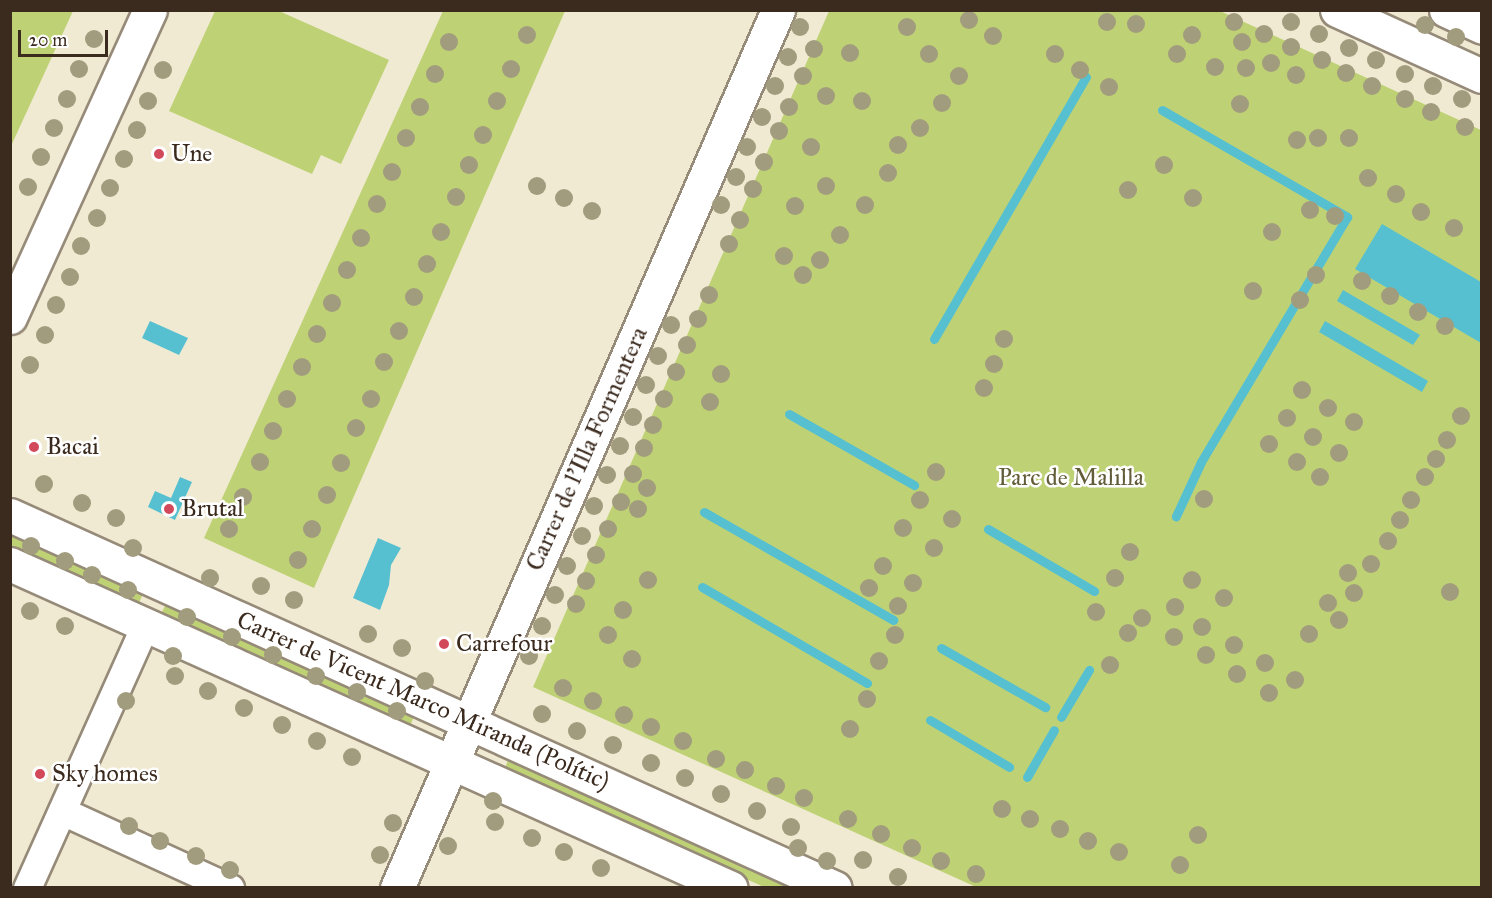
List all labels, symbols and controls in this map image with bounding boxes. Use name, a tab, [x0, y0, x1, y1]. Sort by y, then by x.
scale bar	[21, 18, 111, 56]
text: 20 m	[29, 29, 67, 51]
place label: Une	[171, 140, 212, 168]
marker: Une	[152, 147, 166, 161]
street label: Carrer de l'Illa Formentera	[520, 323, 654, 575]
place label: Bacai	[46, 433, 99, 461]
marker: Bacai	[27, 440, 41, 454]
park label: Parc de Malilla	[998, 464, 1144, 492]
place label: Brutal	[181, 495, 244, 523]
marker: Brutal	[162, 502, 176, 516]
street label: Carrer de Vicent Marco Miranda (Polític)	[232, 606, 614, 796]
place label: Carrefour	[456, 630, 552, 658]
marker: Carrefour	[437, 637, 451, 651]
place label: Sky homes	[52, 760, 158, 788]
marker: Sky homes	[33, 767, 47, 781]

